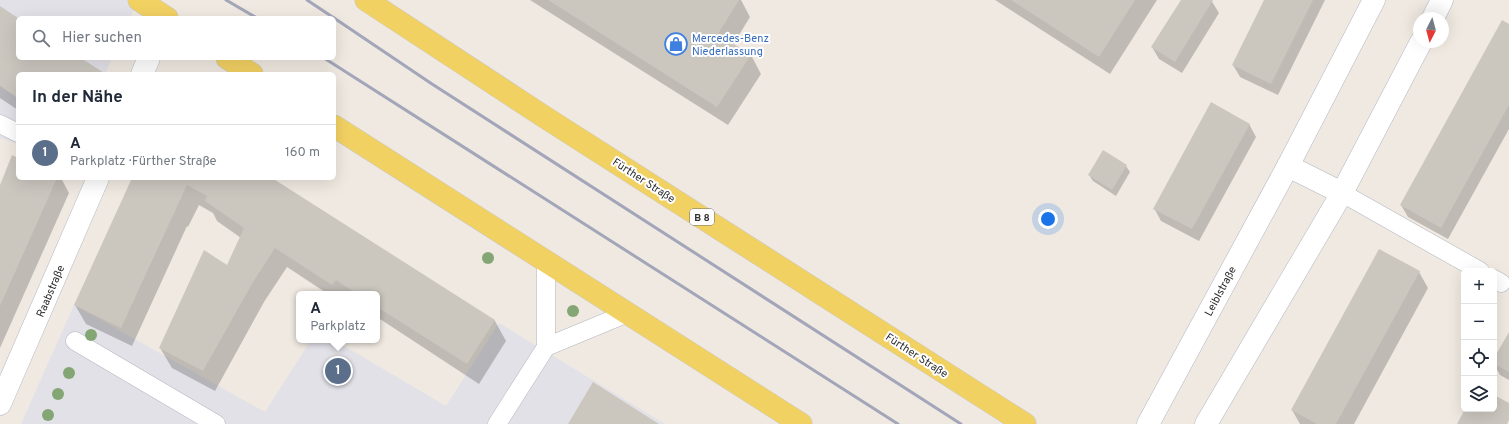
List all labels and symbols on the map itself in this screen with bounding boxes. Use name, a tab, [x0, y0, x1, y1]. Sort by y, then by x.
north arrow	[1413, 12, 1449, 48]
shop icon: Mercedes-Benz Niederlassung	[663, 31, 689, 57]
place label: Mercedes-Benz Niederlassung	[692, 32, 769, 59]
street label: Fürther Straße	[610, 155, 677, 206]
road number: B 8	[690, 209, 714, 225]
your location	[1038, 209, 1058, 229]
street label: Raabstraße	[34, 263, 68, 320]
street label: Leiblstraße	[1202, 264, 1240, 319]
street label: Fürther Straße	[883, 330, 950, 381]
pin: 1	[325, 356, 351, 386]

